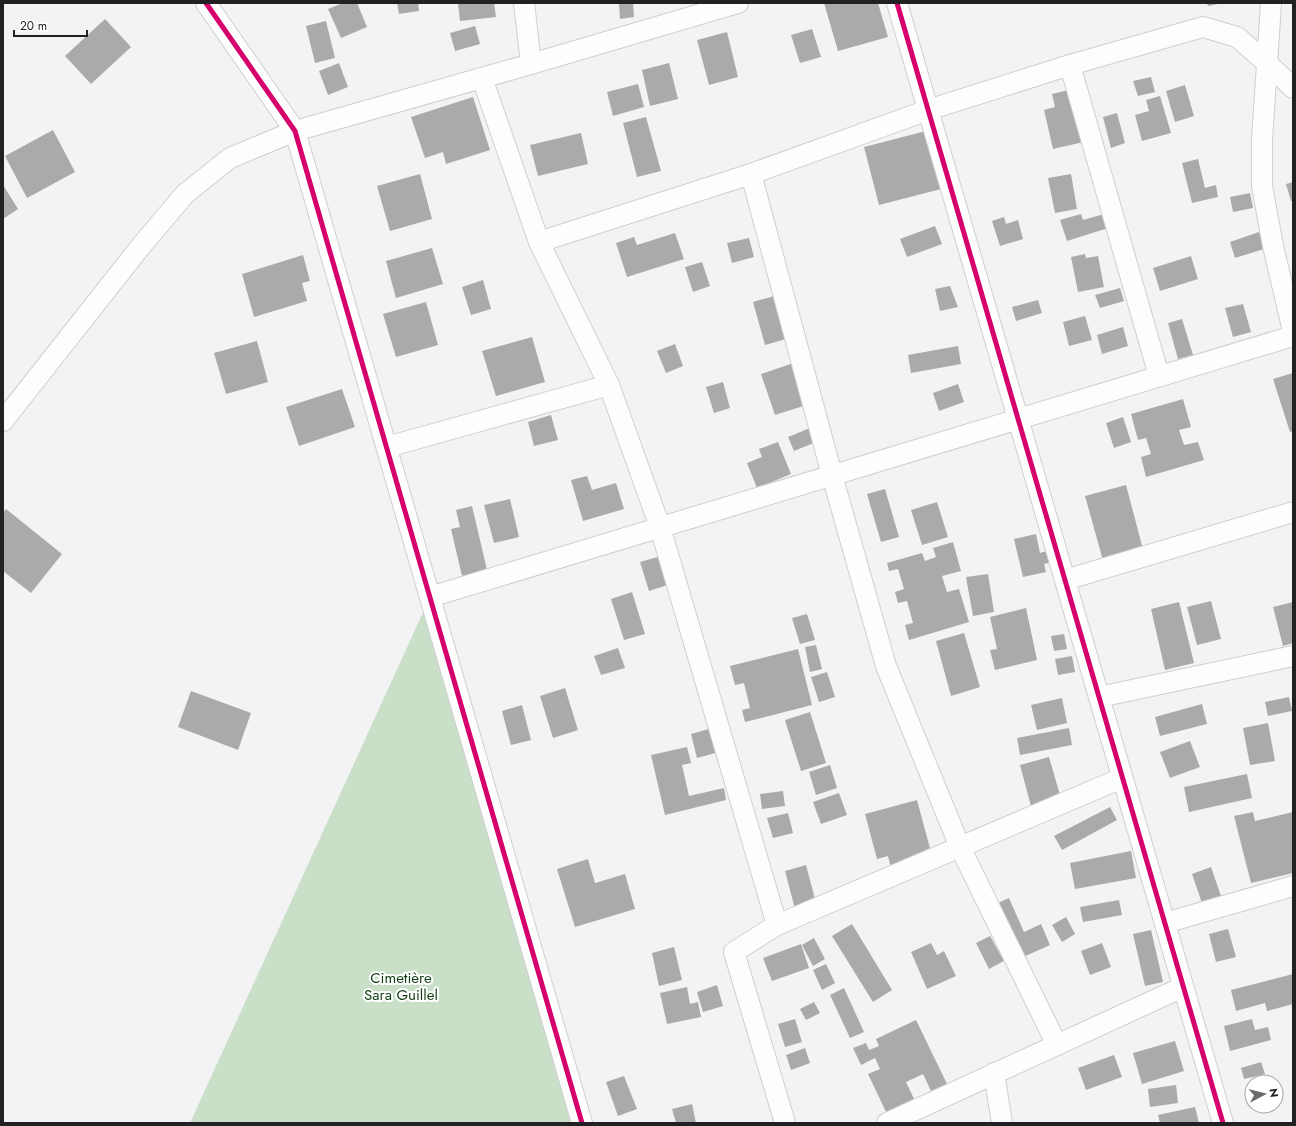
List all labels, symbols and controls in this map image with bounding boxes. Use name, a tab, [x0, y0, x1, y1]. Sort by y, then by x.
scale bar	[14, 12, 87, 38]
text: 20 m	[20, 17, 47, 35]
park label: Cimetière Sara Guillel	[364, 967, 438, 1006]
north arrow	[1244, 1074, 1284, 1114]
text: N	[1265, 1087, 1282, 1098]

